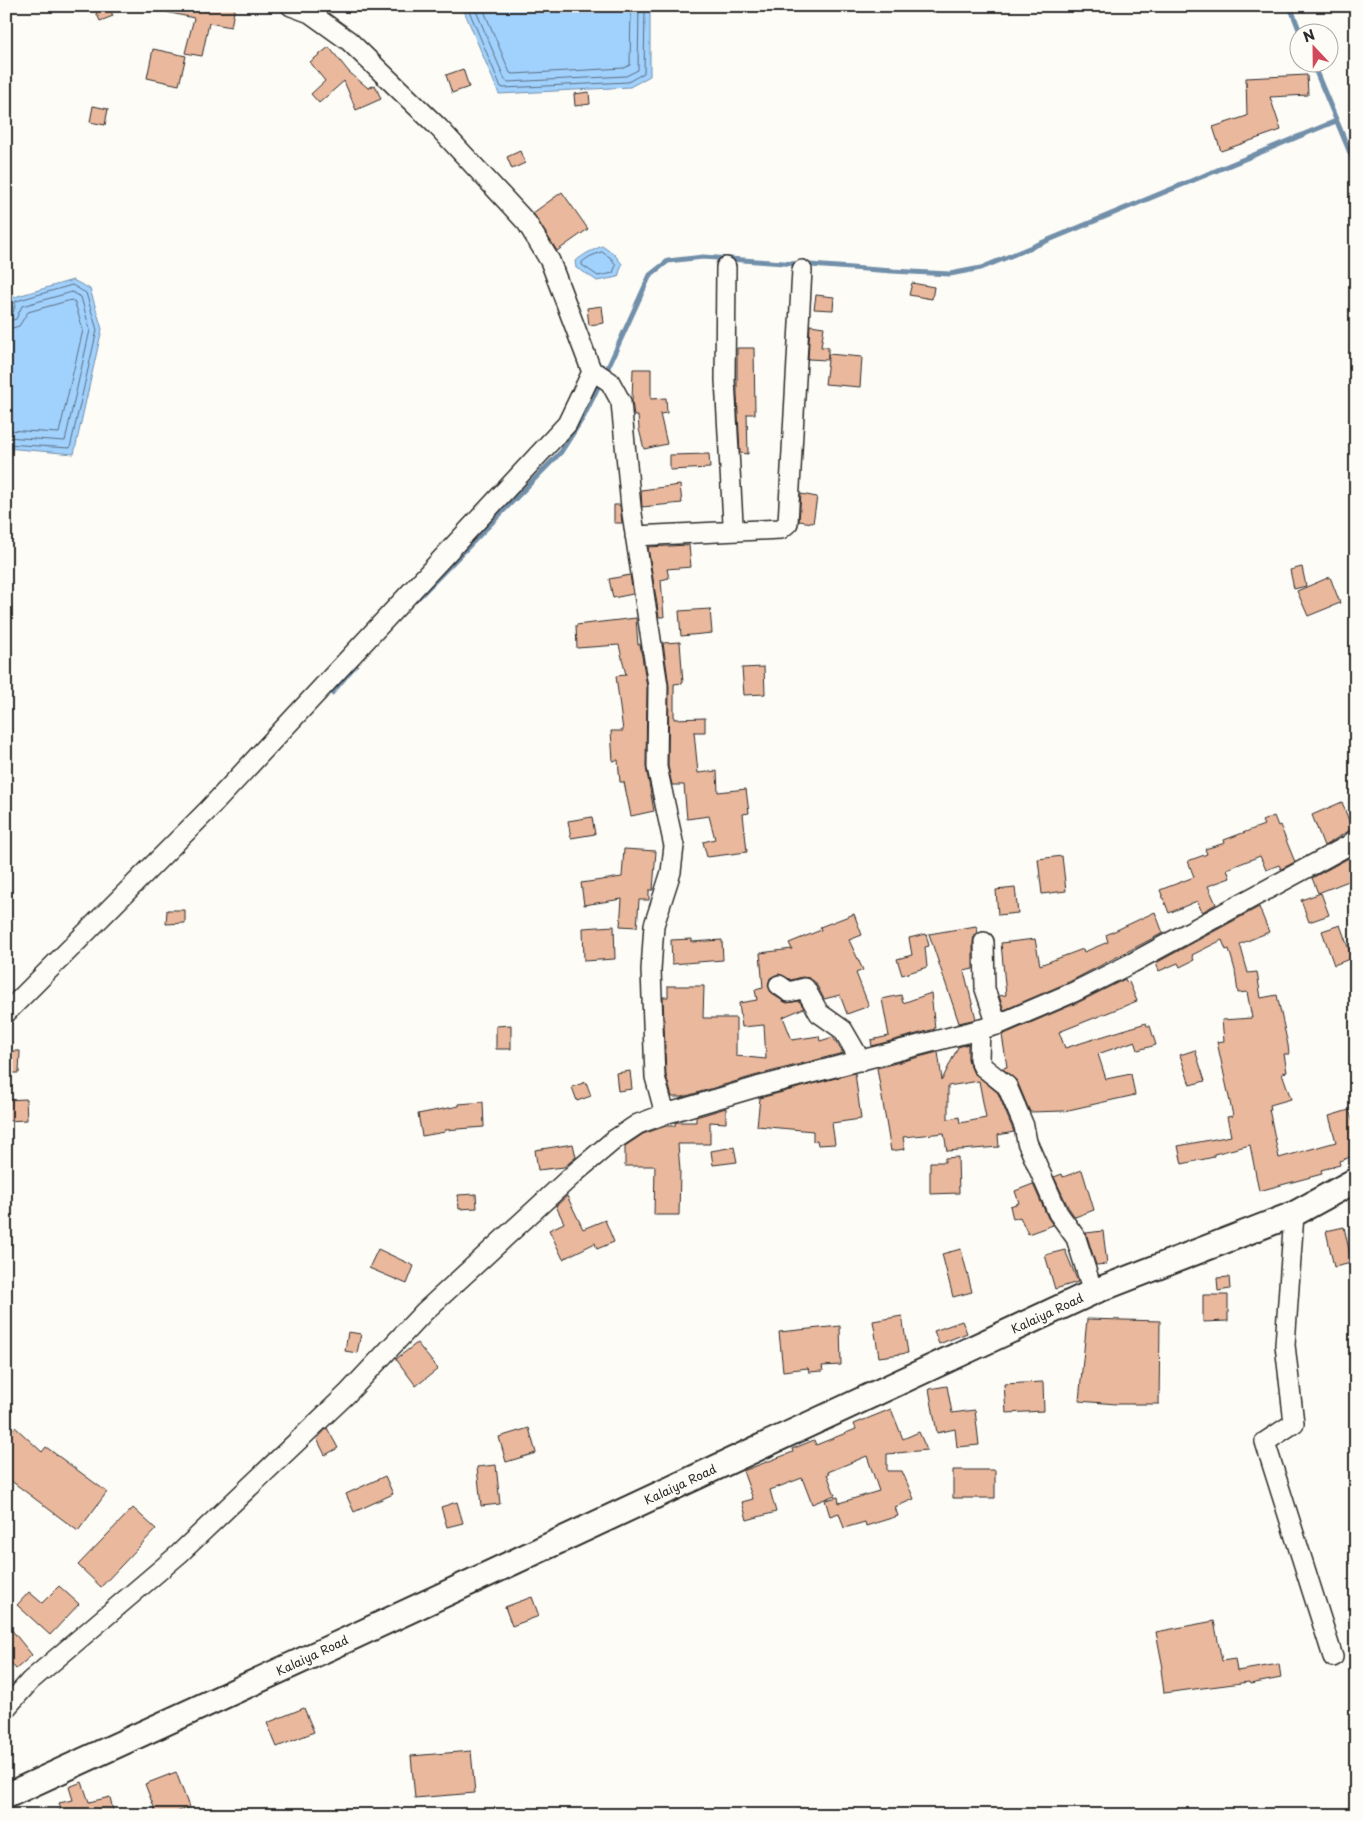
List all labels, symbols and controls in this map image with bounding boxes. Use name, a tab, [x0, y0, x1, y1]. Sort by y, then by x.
north arrow	[1290, 22, 1340, 72]
text: N	[1300, 24, 1318, 47]
street label: Kalaiya Road	[1008, 1288, 1086, 1338]
street label: Kalaiya Road	[641, 1459, 719, 1509]
street label: Kalaiya Road	[273, 1630, 351, 1680]

